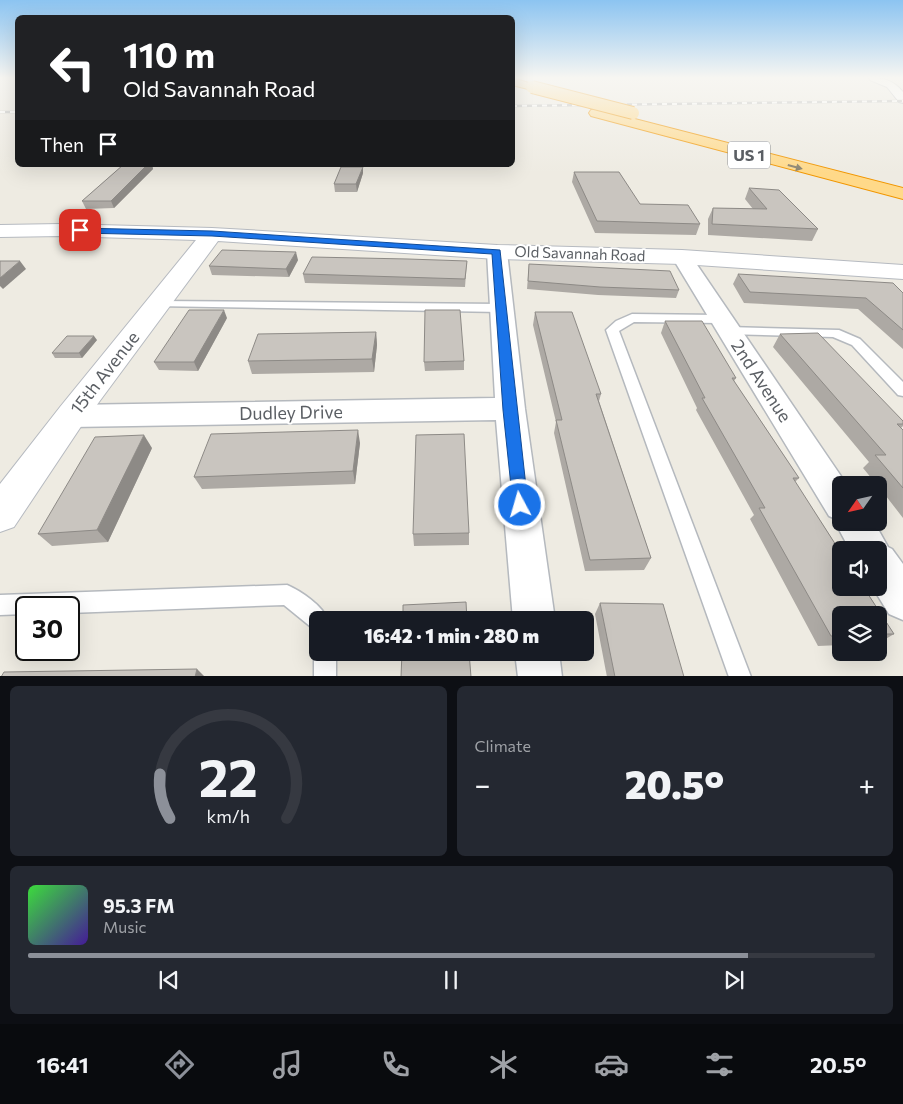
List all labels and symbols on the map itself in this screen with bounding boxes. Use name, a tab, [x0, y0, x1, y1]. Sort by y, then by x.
road number: US 1	[728, 142, 770, 168]
one-way arrow	[788, 163, 803, 171]
pin	[59, 209, 101, 251]
street label: Old Savannah Road	[514, 242, 646, 264]
street label: 15th Avenue	[65, 327, 143, 418]
street label: 2nd Avenue	[727, 335, 797, 426]
street label: Dudley Drive	[239, 400, 343, 424]
north arrow	[832, 476, 888, 531]
position arrow	[493, 478, 545, 530]
speed limit sign: 30	[15, 596, 80, 661]

